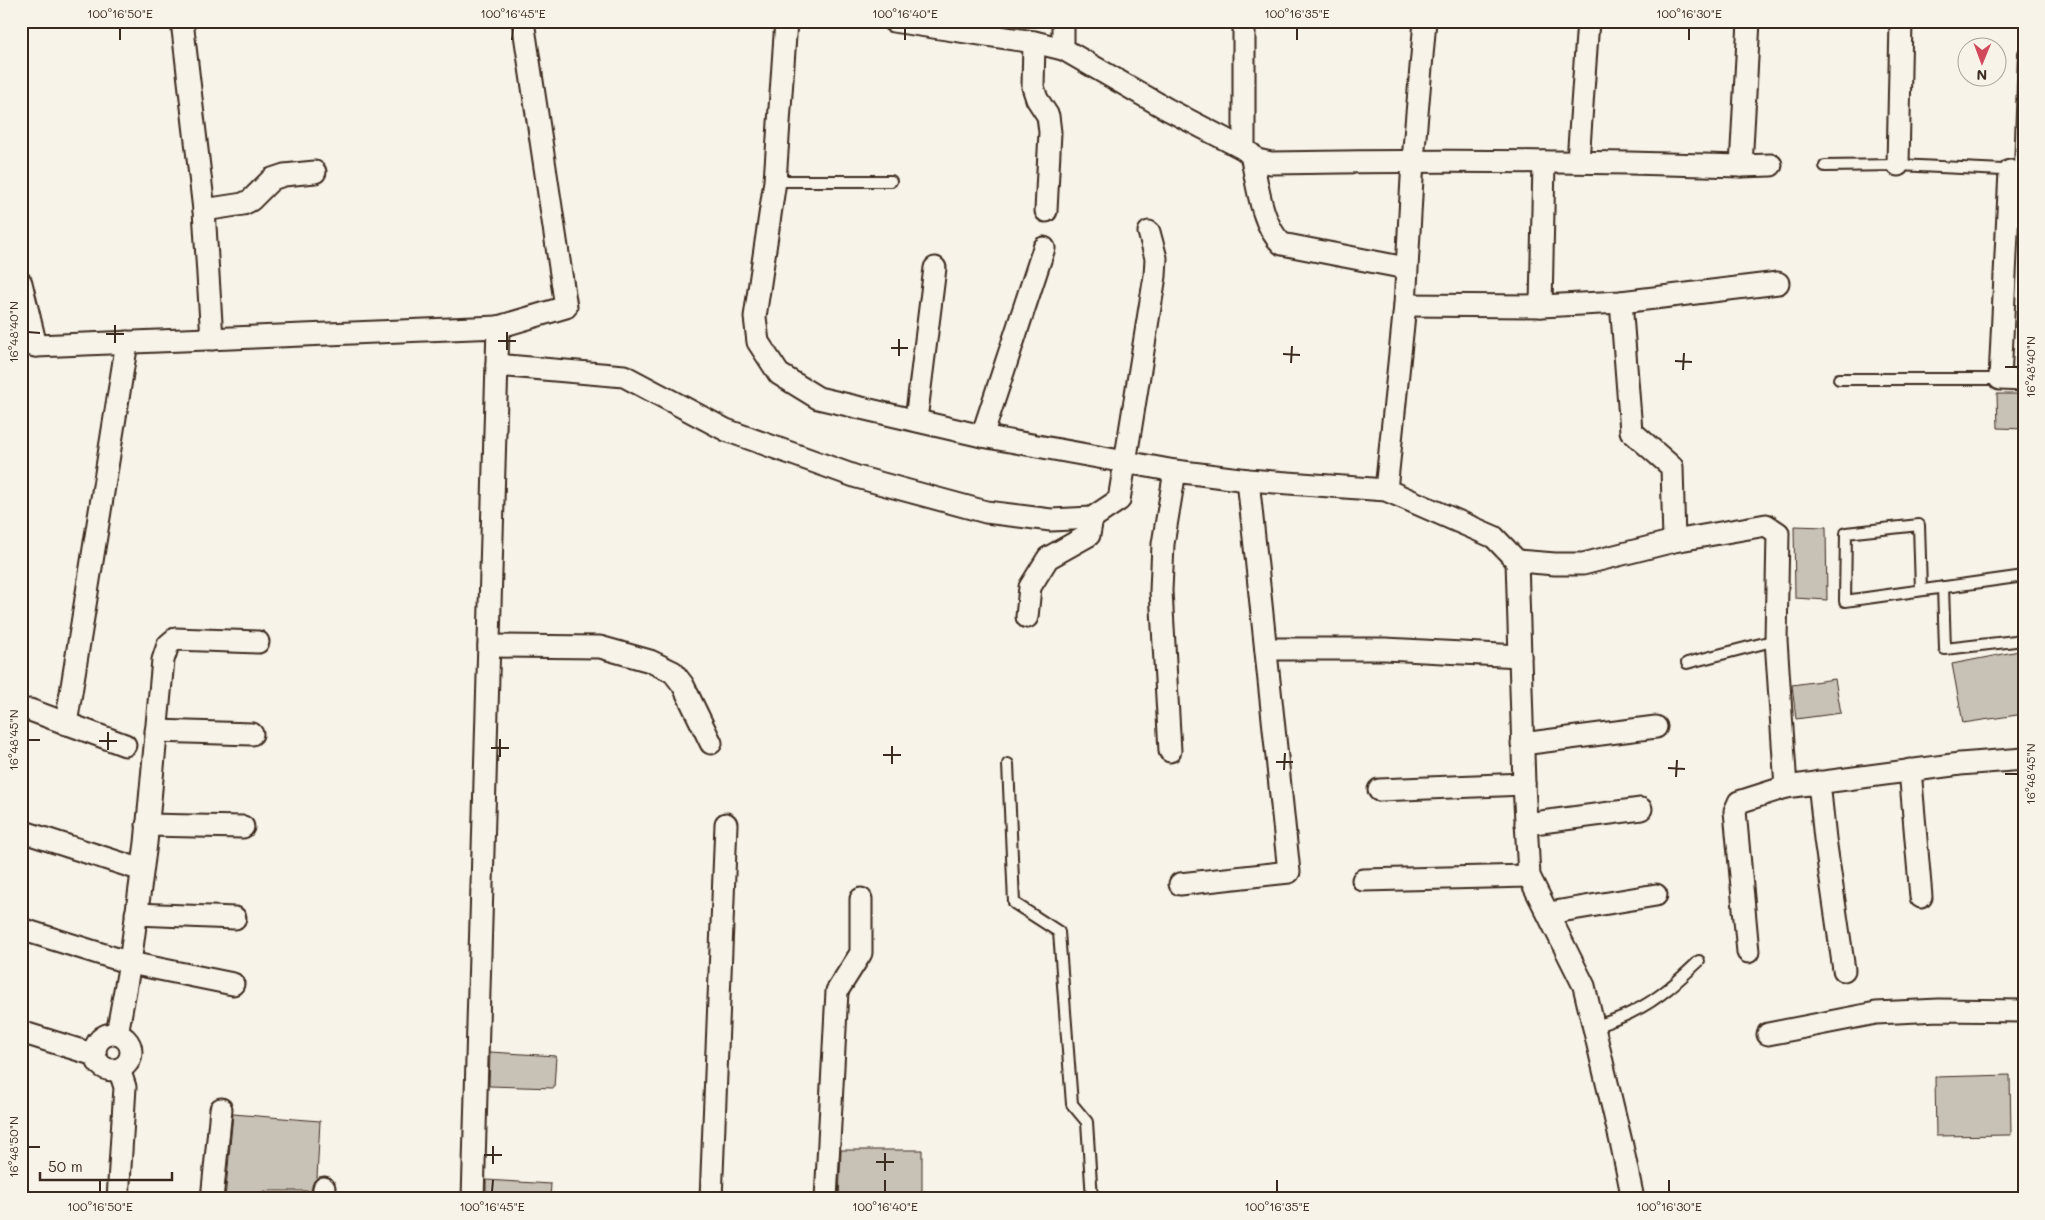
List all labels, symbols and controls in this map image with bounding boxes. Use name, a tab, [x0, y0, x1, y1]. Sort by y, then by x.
text: 100°16'50"E	[87, 5, 153, 21]
text: 100°16'45"E	[480, 5, 546, 21]
text: 100°16'40"E	[872, 5, 938, 21]
text: 100°16'35"E	[1264, 5, 1330, 21]
text: 100°16'30"E	[1656, 5, 1722, 21]
north arrow	[1958, 38, 2008, 88]
text: N	[1976, 66, 1987, 85]
text: 16°48'40"N	[5, 301, 21, 363]
text: 16°48'40"N	[2022, 336, 2038, 398]
text: 16°48'45"N	[5, 709, 21, 771]
text: 16°48'45"N	[2022, 743, 2038, 805]
text: 16°48'50"N	[5, 1116, 21, 1178]
scale bar	[40, 1150, 172, 1182]
text: 50 m	[48, 1156, 83, 1176]
text: 100°16'50"E	[67, 1198, 133, 1214]
text: 100°16'45"E	[459, 1198, 525, 1214]
text: 100°16'40"E	[852, 1198, 918, 1214]
text: 100°16'35"E	[1244, 1198, 1310, 1214]
text: 100°16'30"E	[1636, 1198, 1702, 1214]

